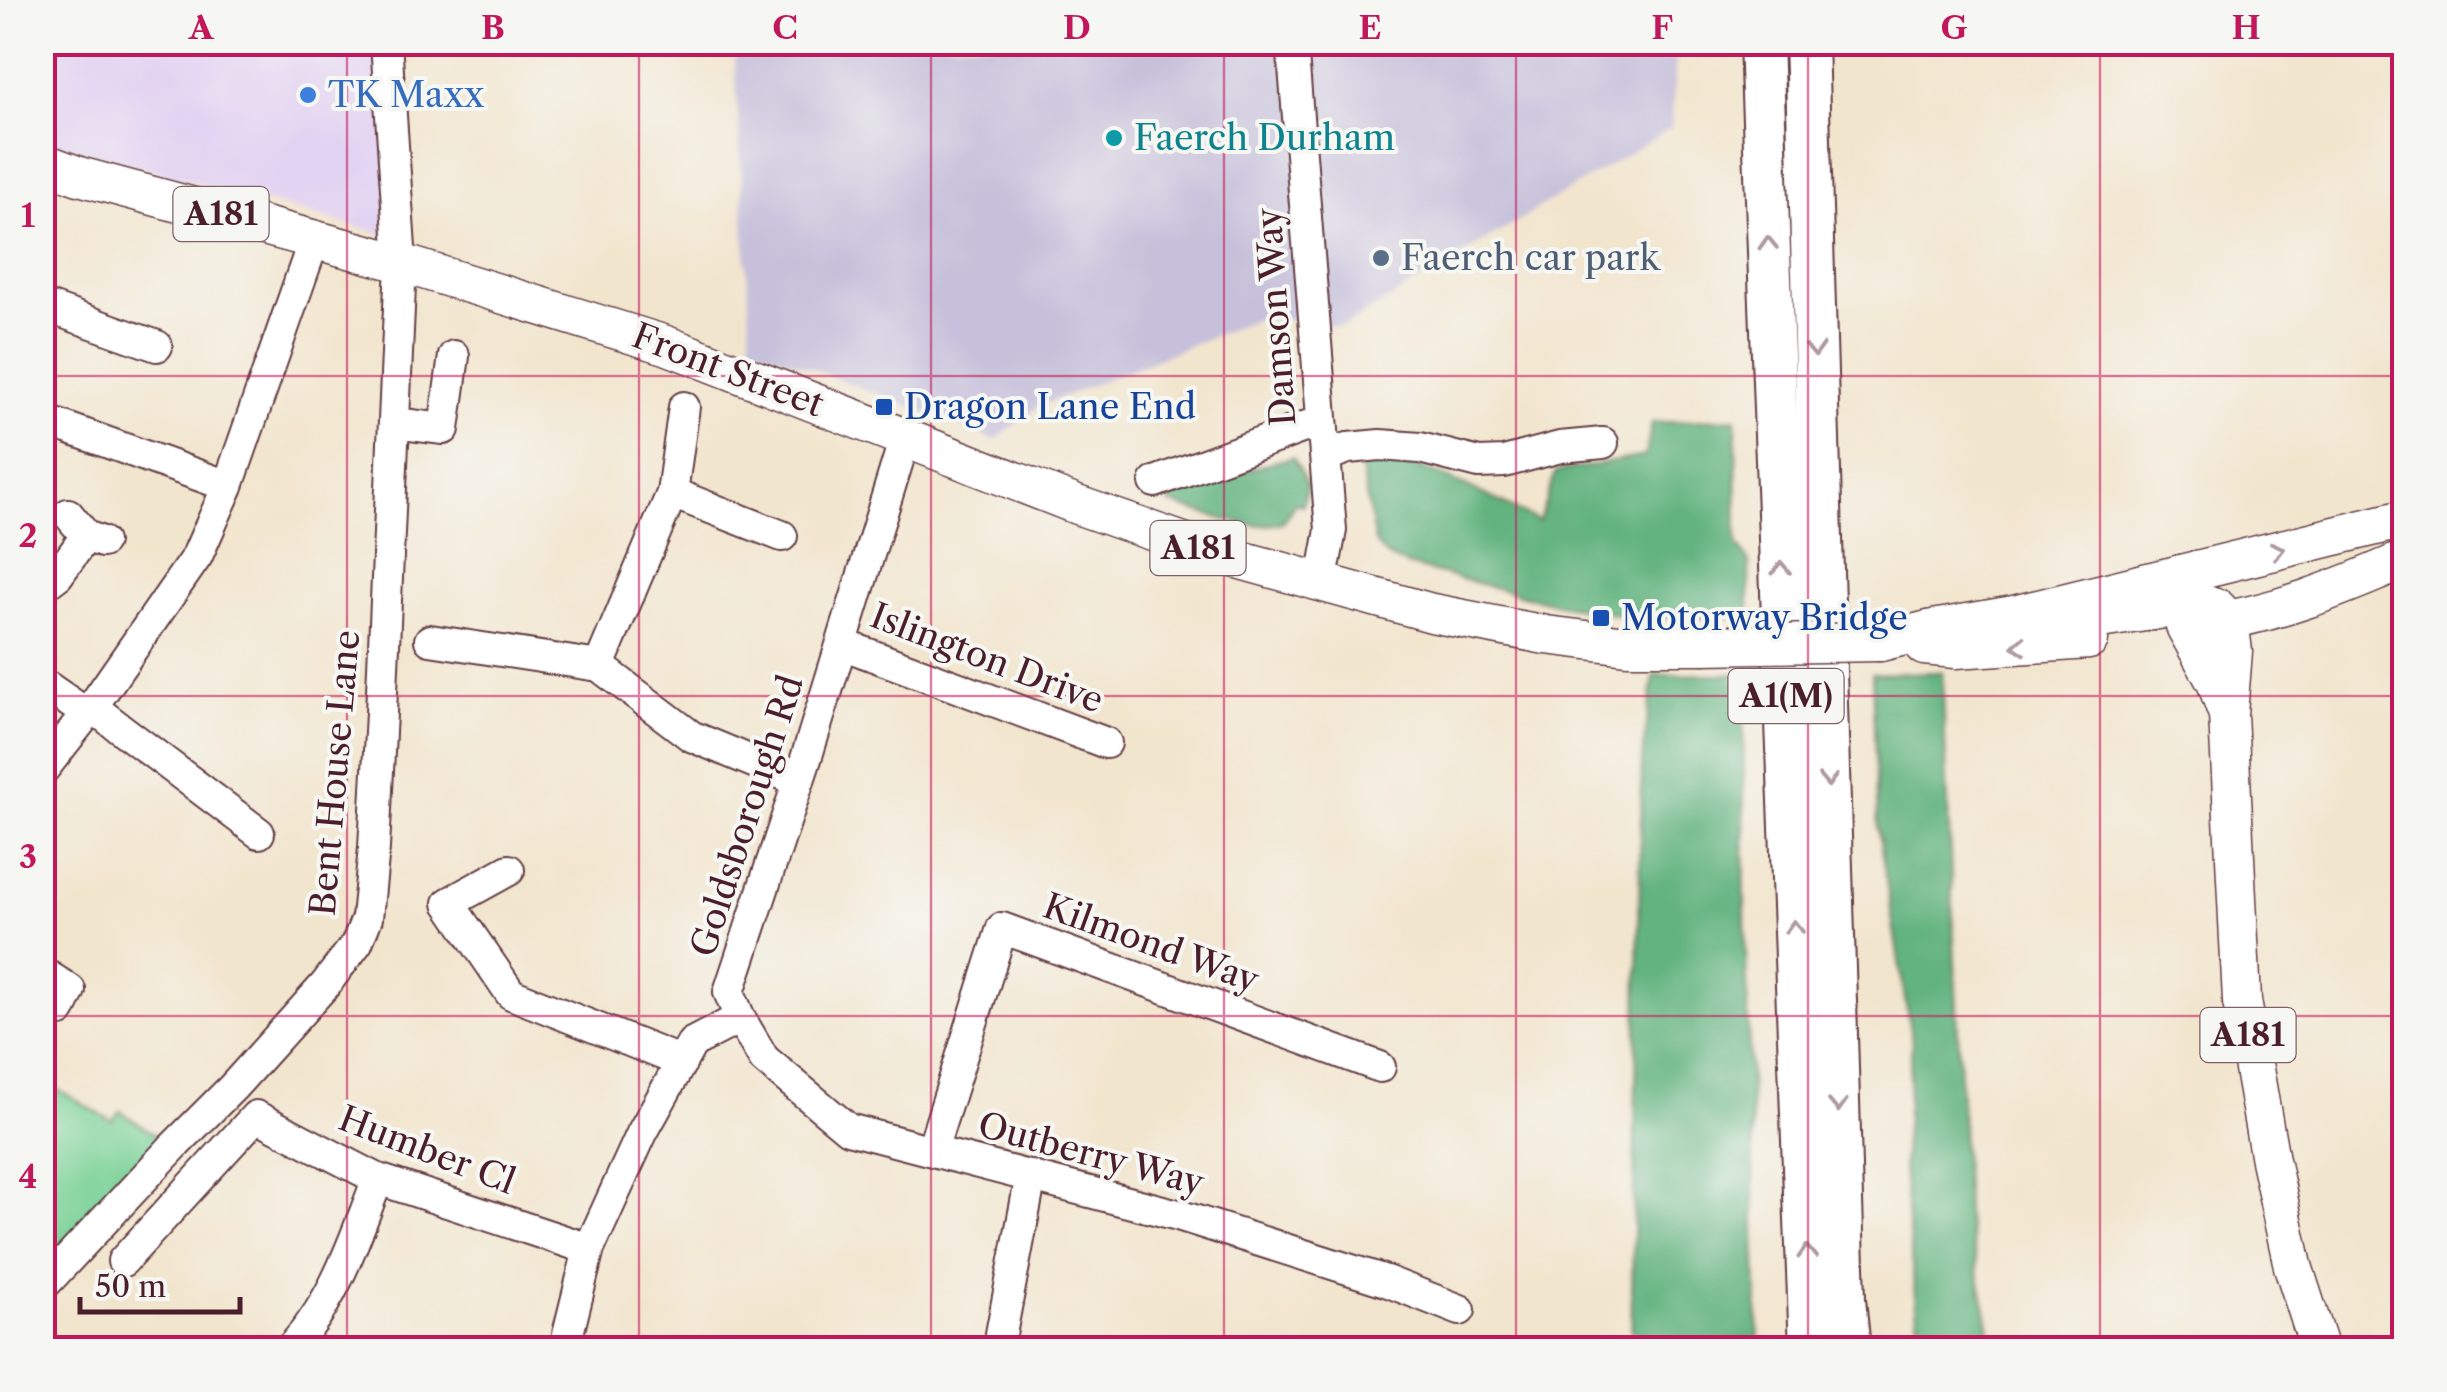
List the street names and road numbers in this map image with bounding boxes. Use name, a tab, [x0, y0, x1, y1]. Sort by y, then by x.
road number: A181	[174, 187, 268, 241]
street label: Damson Way	[1246, 206, 1305, 427]
street label: Front Street	[627, 313, 830, 426]
road number: A181	[1150, 521, 1246, 575]
street label: Islington Drive	[865, 593, 1110, 722]
street label: Bent House Lane	[301, 628, 368, 918]
road number: A1(M)	[1728, 669, 1844, 723]
street label: Goldsborough Rd	[681, 670, 812, 962]
street label: Kilmond Way	[1038, 884, 1265, 1002]
road number: A181	[2200, 1008, 2296, 1062]
street label: Humber Cl	[333, 1096, 521, 1203]
street label: Outberry Way	[974, 1103, 1209, 1204]

